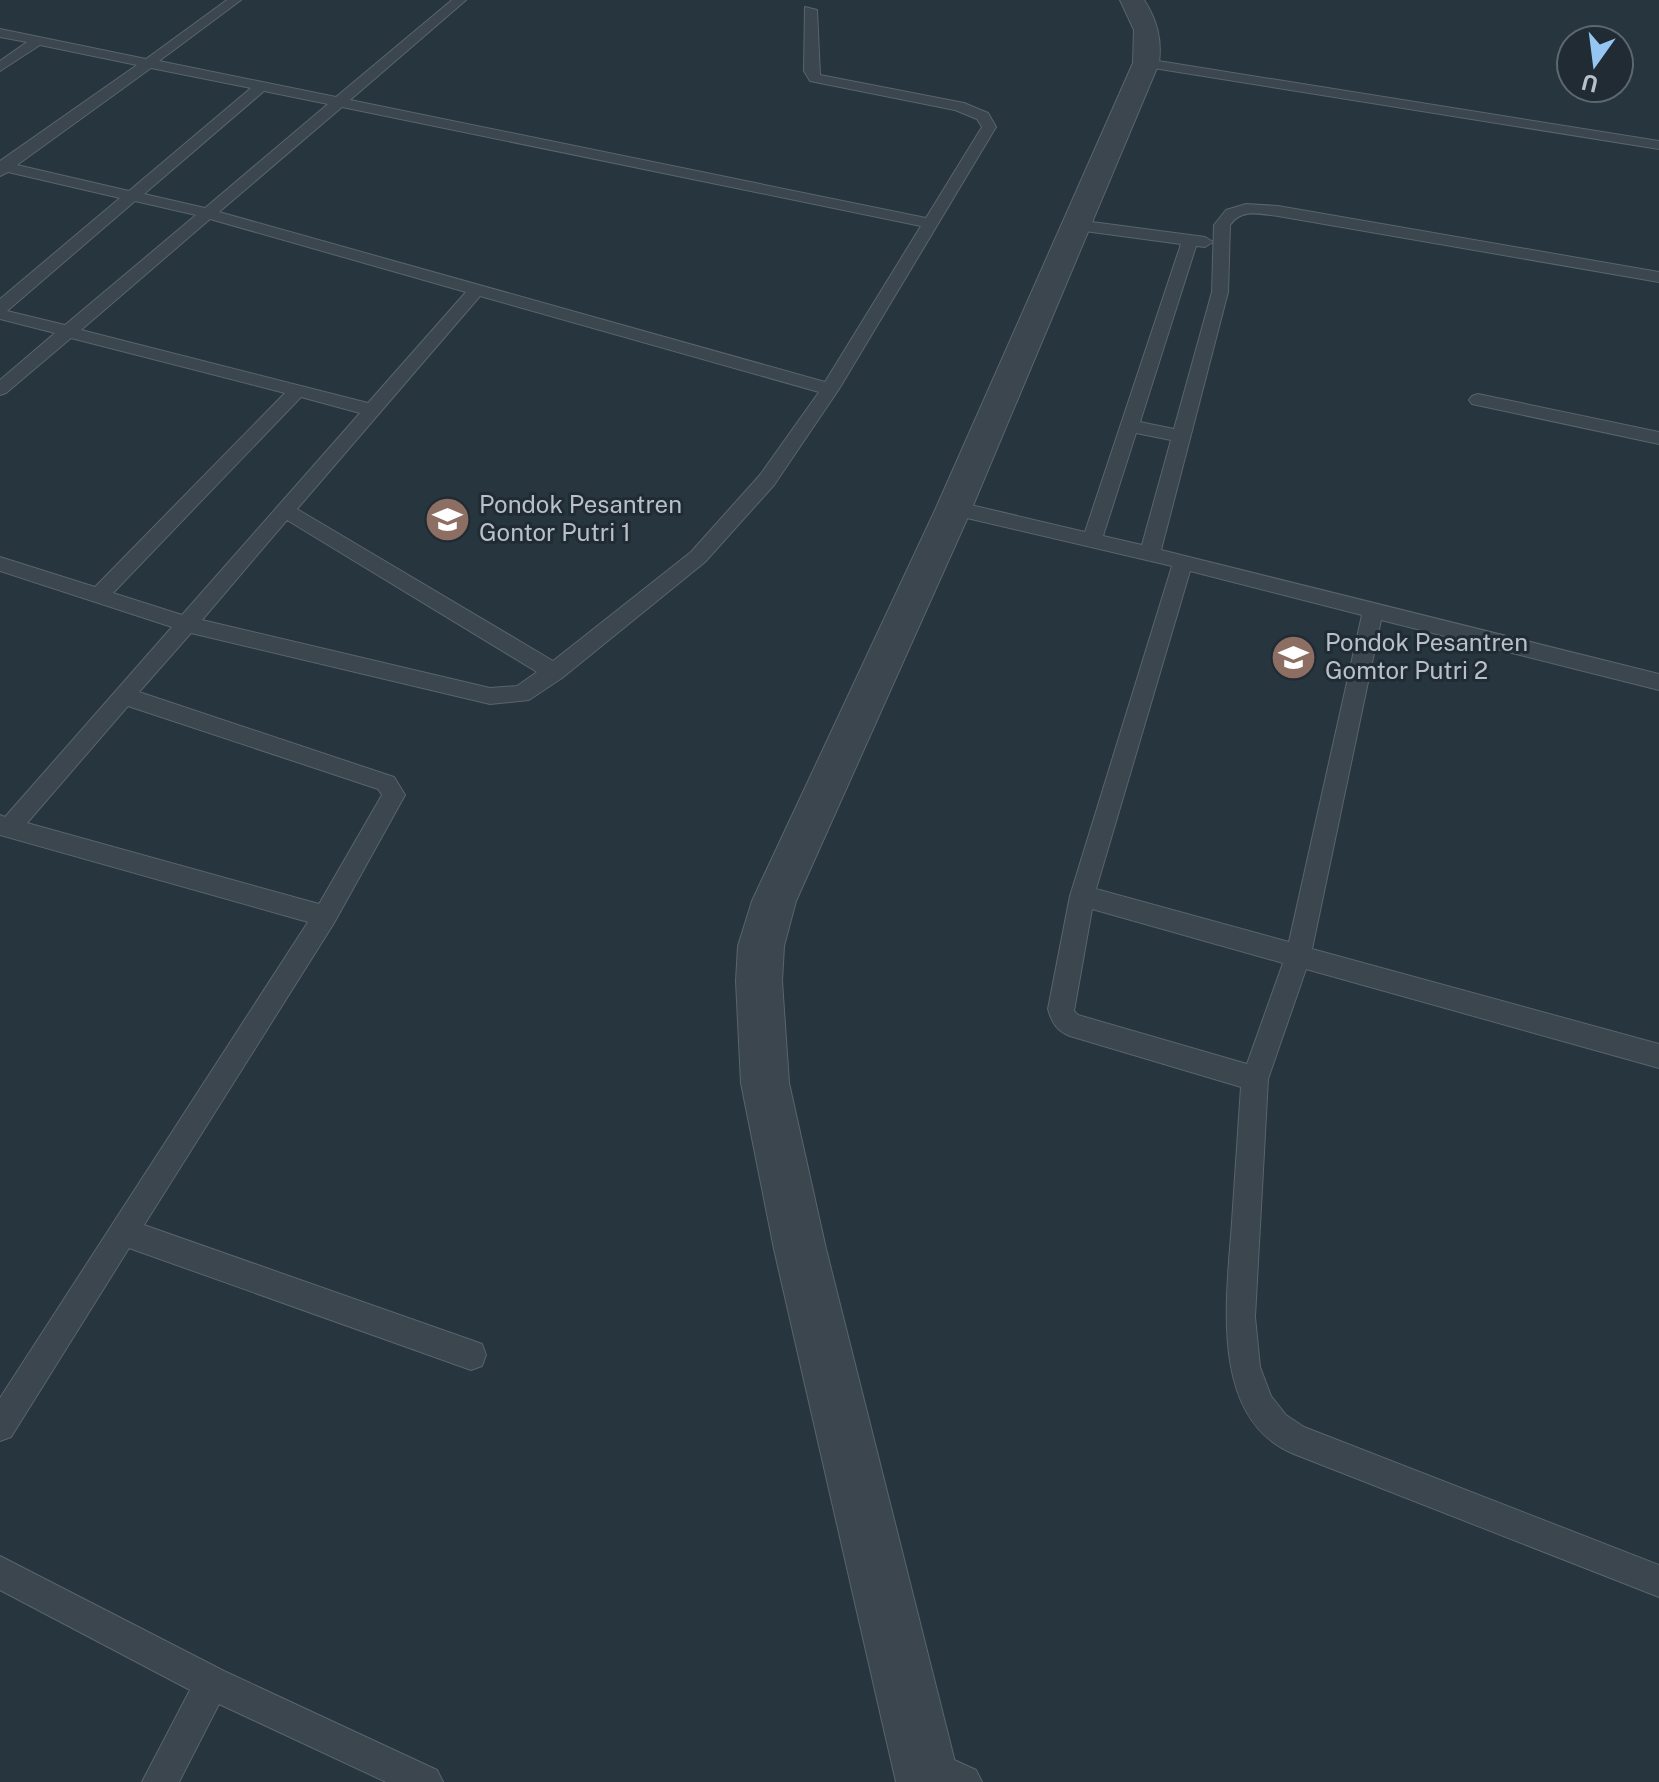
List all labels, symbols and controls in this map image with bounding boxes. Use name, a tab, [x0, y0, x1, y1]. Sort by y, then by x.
north arrow	[1555, 24, 1635, 104]
text: U	[1579, 69, 1601, 98]
place label: Pondok Pesantren Gontor Putri 1	[479, 490, 682, 546]
school or university icon: Pondok Pesantren Gontor Putri 1	[424, 495, 472, 543]
place label: Pondok Pesantren Gomtor Putri 2	[1325, 628, 1528, 684]
school or university icon: Pondok Pesantren Gomtor Putri 2	[1270, 633, 1318, 681]

